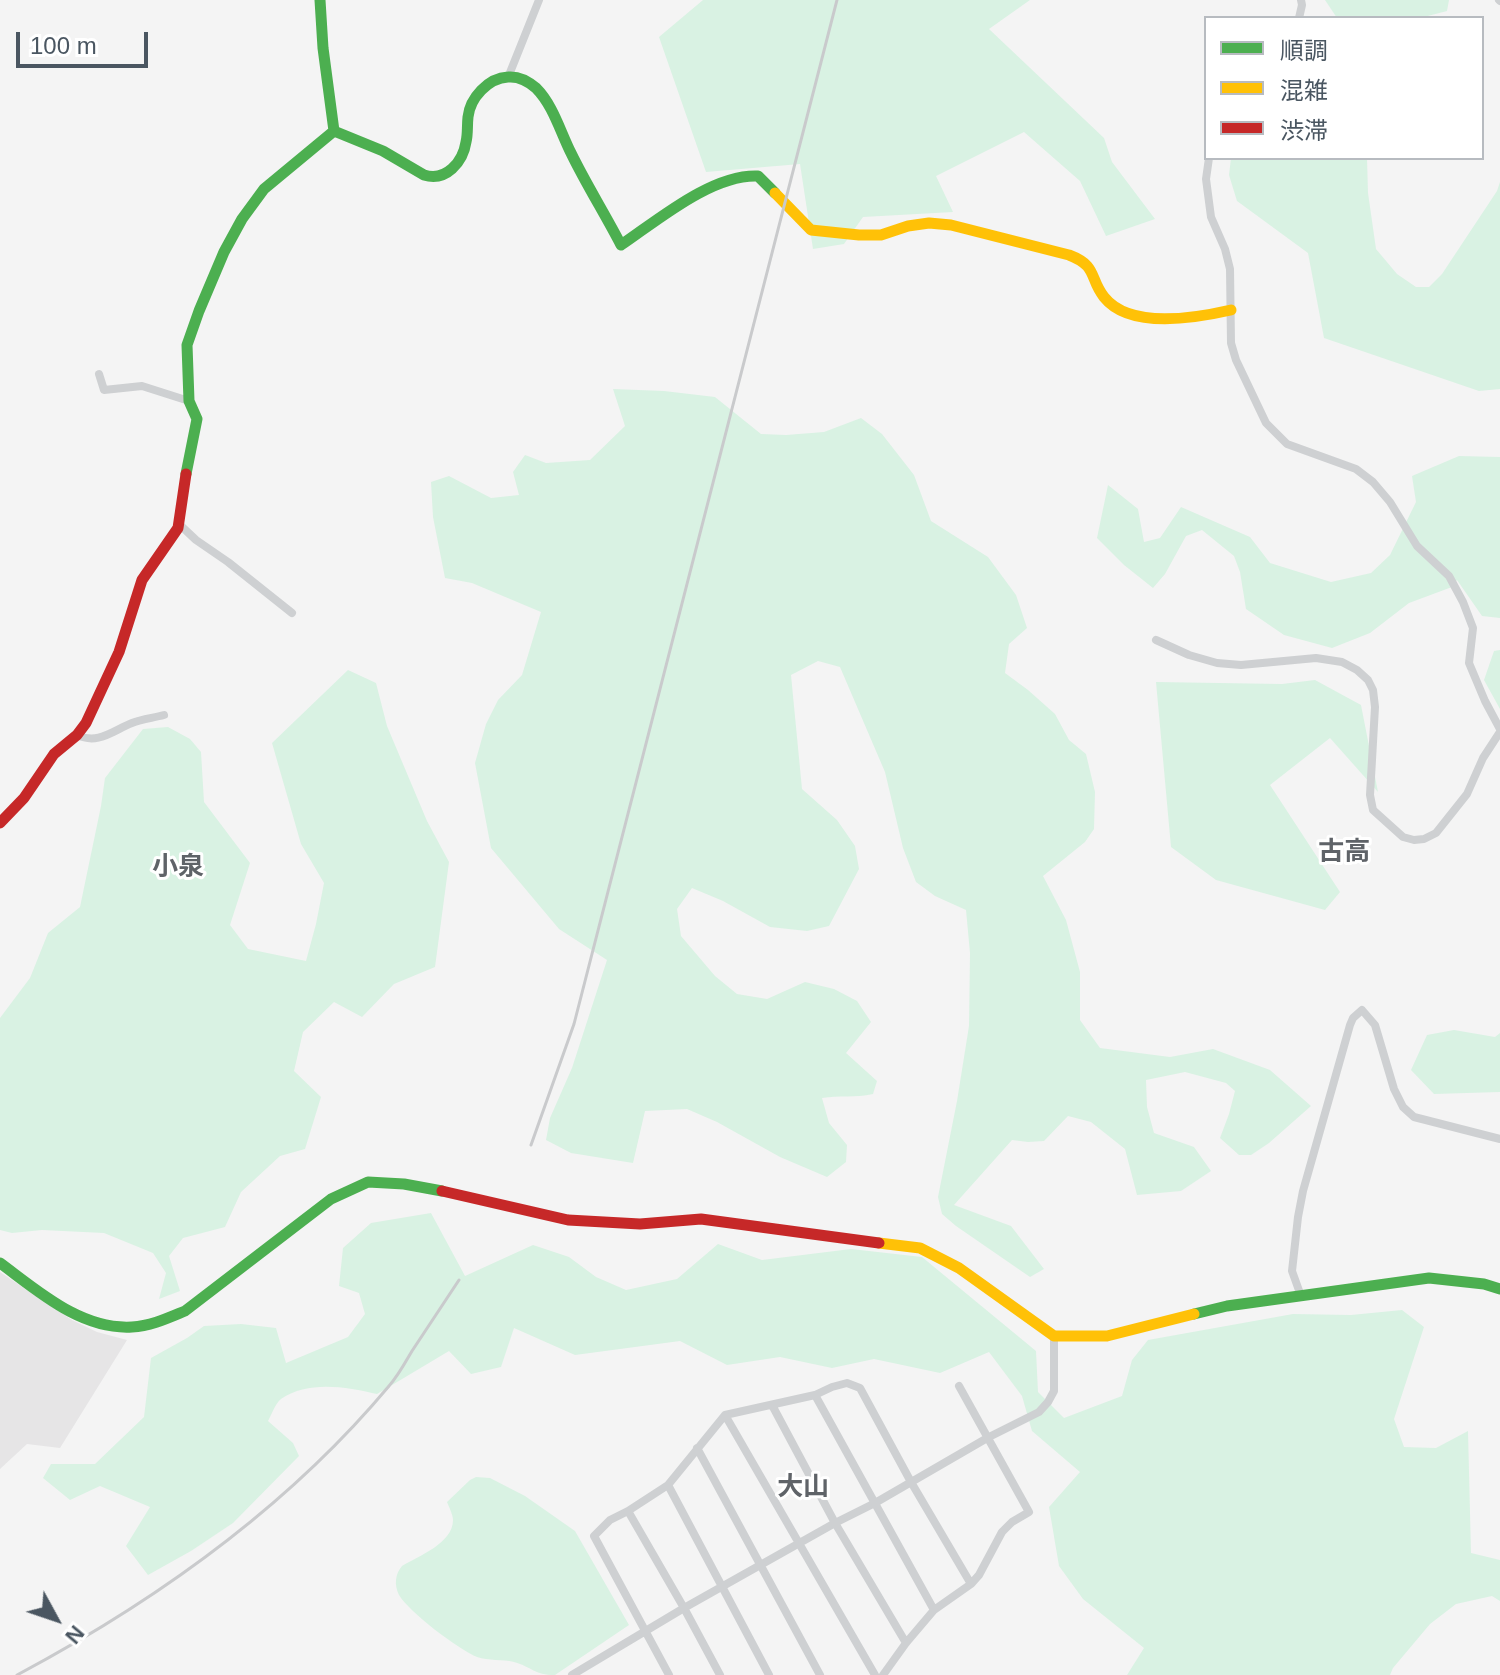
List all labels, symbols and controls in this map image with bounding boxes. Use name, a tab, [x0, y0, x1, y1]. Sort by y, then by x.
scale bar	[20, 16, 152, 66]
legend	[1204, 16, 1484, 160]
text: 100 m	[30, 32, 97, 59]
text: 順調	[1280, 37, 1328, 64]
text: 混雑	[1280, 77, 1328, 104]
text: 渋滞	[1280, 117, 1328, 144]
district label: 古高	[1318, 837, 1370, 869]
district label: 小泉	[152, 852, 204, 884]
district label: 大山	[777, 1472, 829, 1504]
north arrow	[16, 1579, 96, 1659]
text: N	[60, 1621, 89, 1649]

